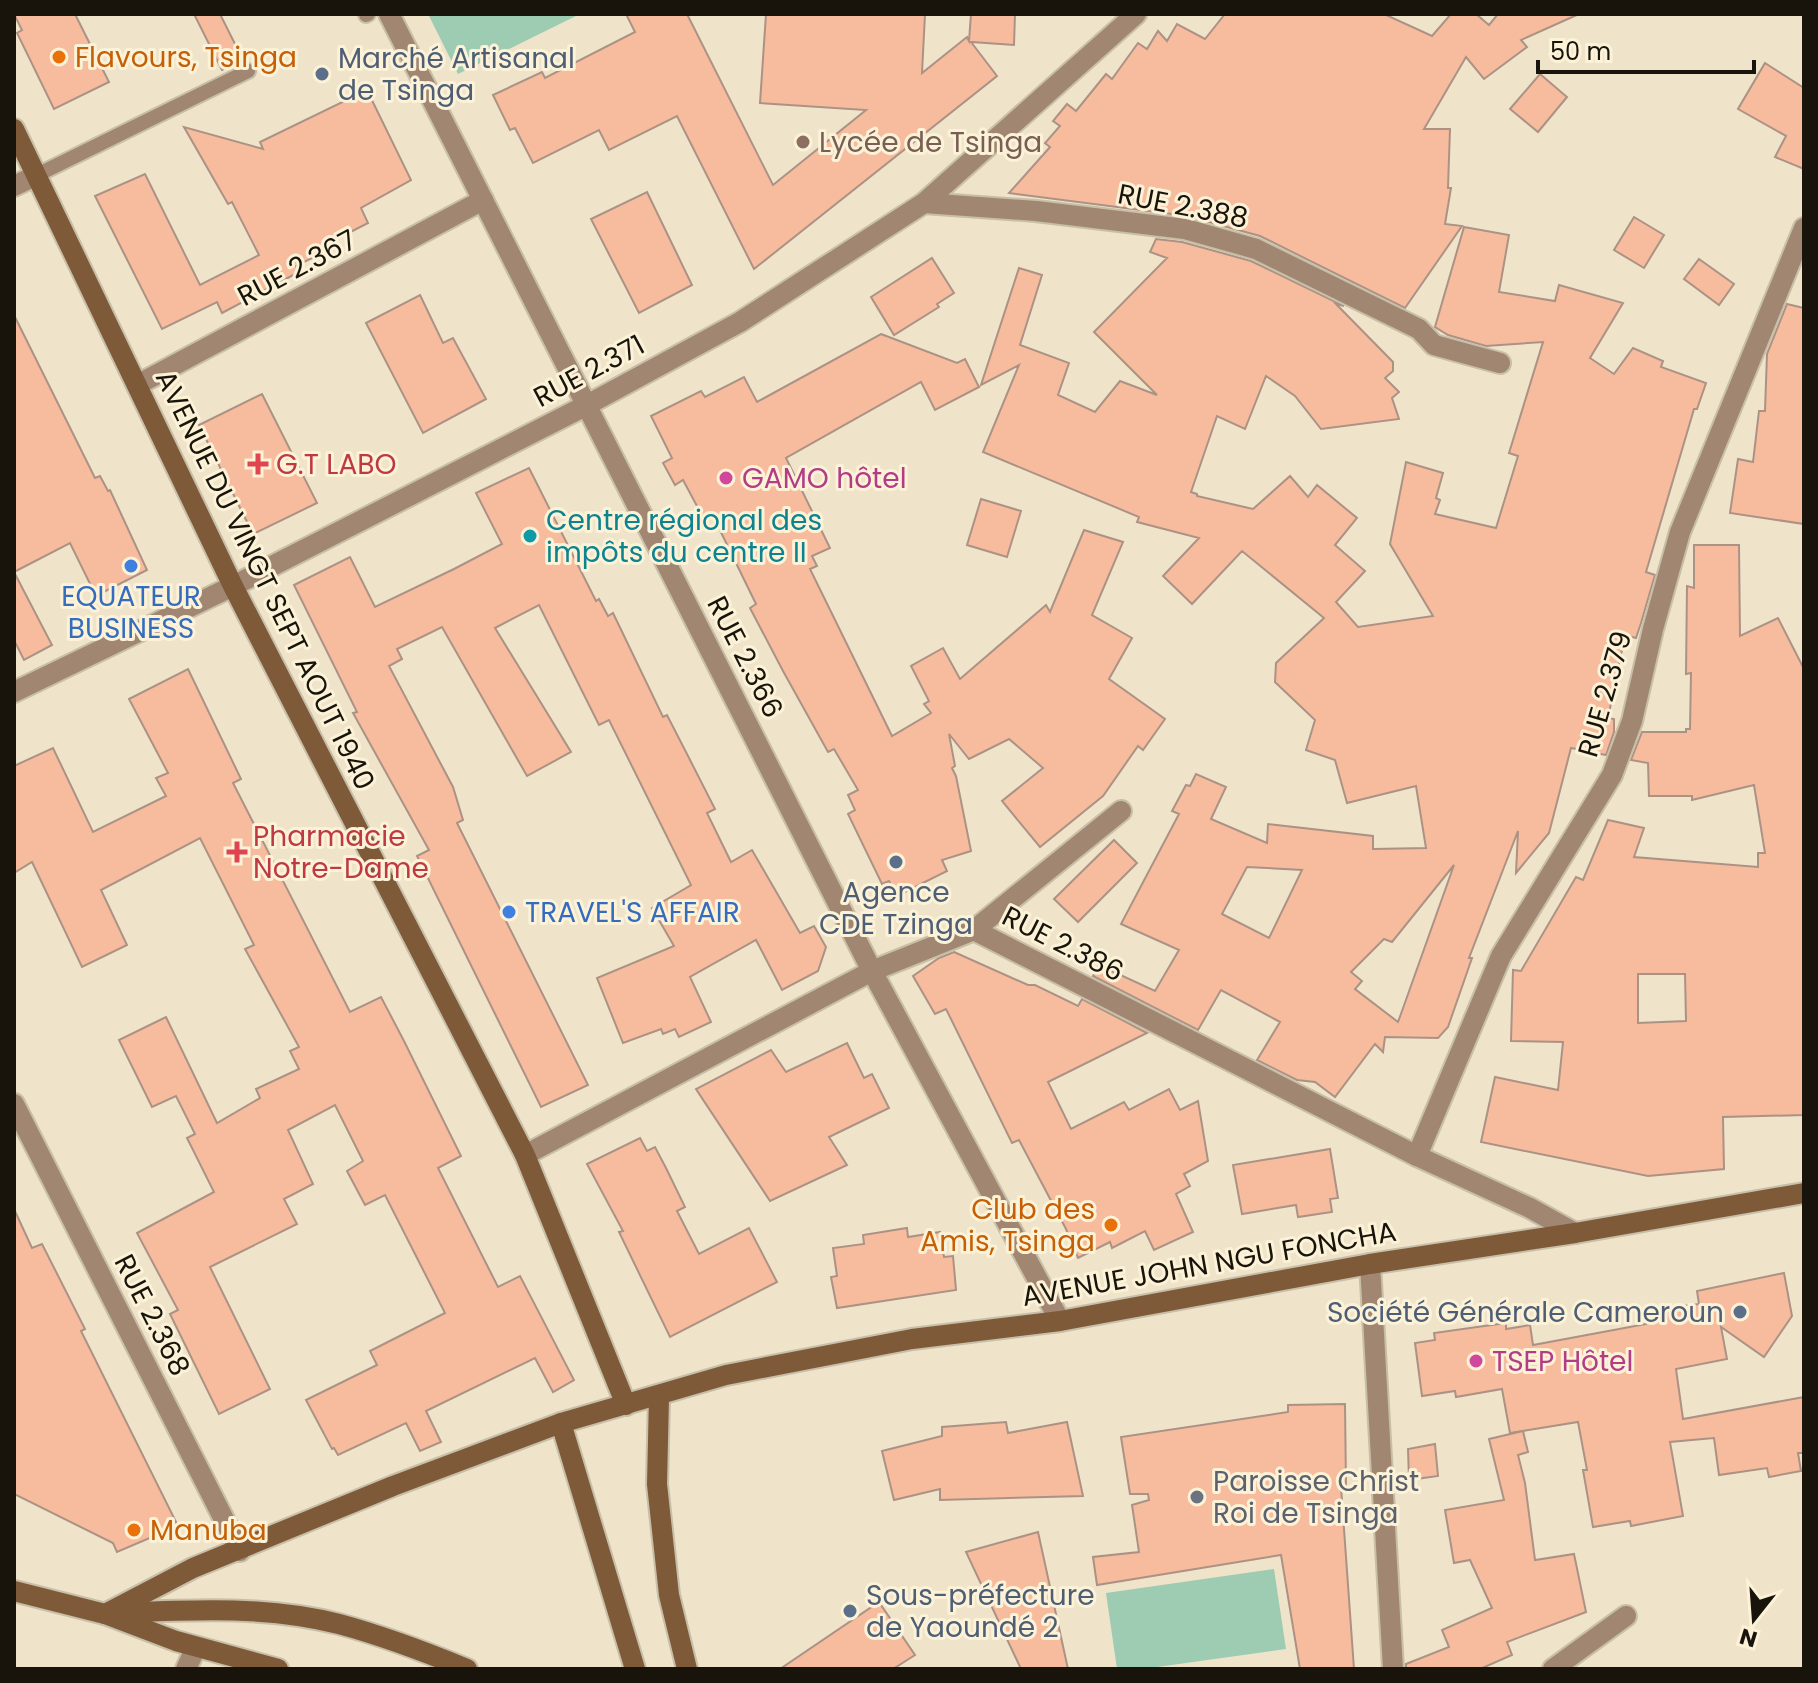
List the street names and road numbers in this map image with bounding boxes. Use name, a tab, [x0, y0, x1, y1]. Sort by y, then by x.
street label: RUE 2.388	[1115, 174, 1251, 238]
street label: RUE 2.367	[231, 220, 363, 316]
street label: RUE 2.371	[527, 325, 651, 417]
street label: AVENUE DU VINGT SEPT AOUT 1940	[146, 364, 384, 796]
street label: RUE 2.366	[698, 589, 792, 725]
street label: RUE 2.379	[1568, 627, 1642, 761]
street label: RUE 2.386	[995, 897, 1131, 991]
street label: AVENUE JOHN NGU FONCHA	[1019, 1212, 1399, 1316]
street label: RUE 2.368	[105, 1247, 199, 1383]

